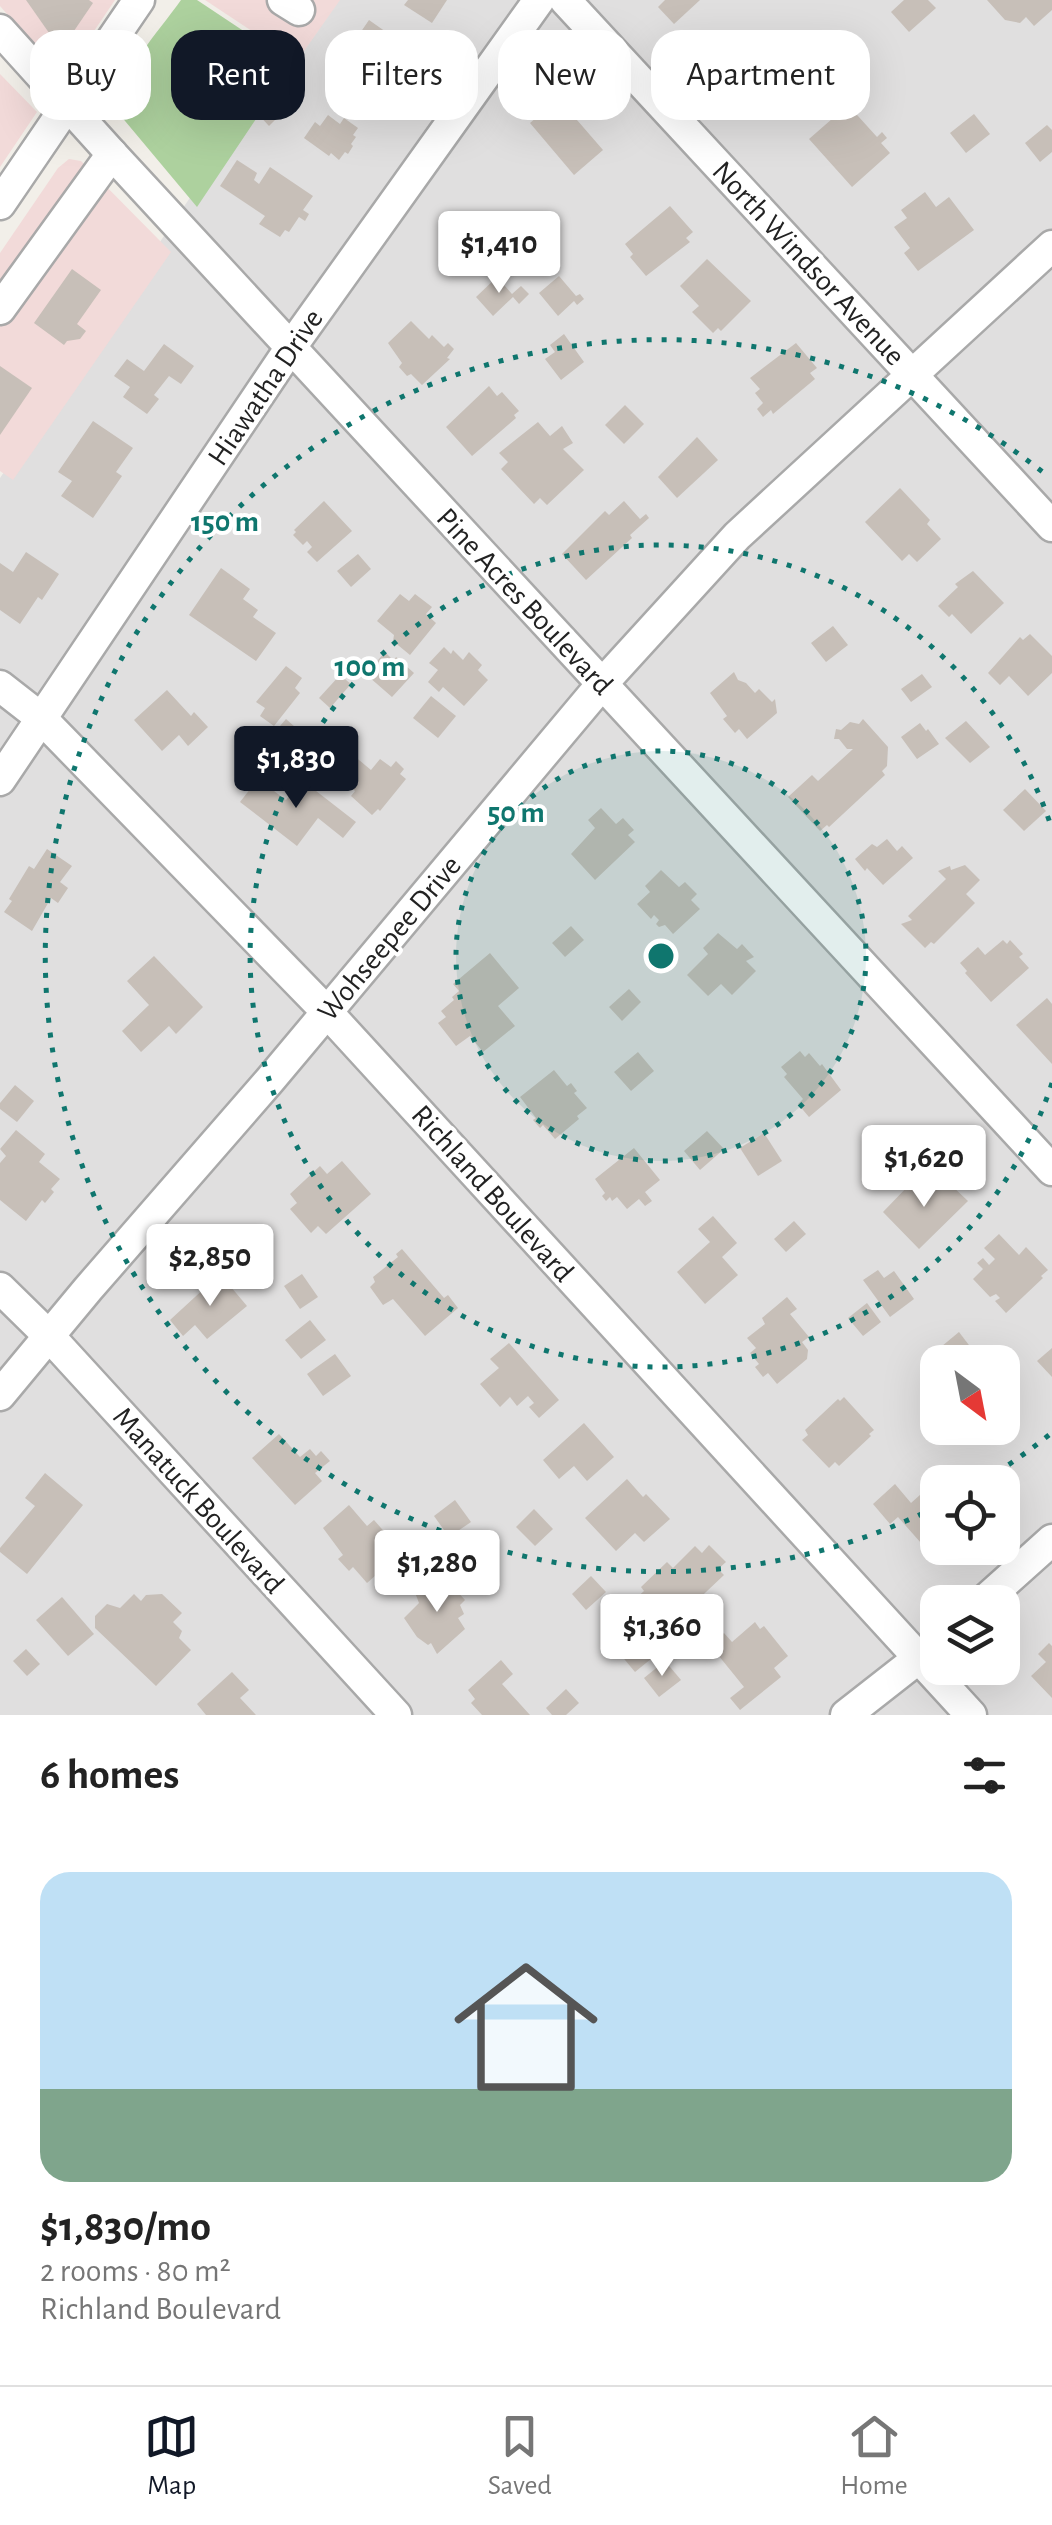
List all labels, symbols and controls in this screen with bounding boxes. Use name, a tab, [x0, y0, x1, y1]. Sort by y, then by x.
chip: Buy	[30, 30, 151, 120]
chip: Rent	[171, 30, 305, 120]
chip: Filters	[325, 30, 478, 120]
chip: New	[498, 30, 631, 120]
chip: Apartment	[651, 30, 870, 120]
street label: North Windsor Avenue	[706, 156, 910, 371]
pin: $1,410	[418, 211, 580, 296]
text: $1,410	[460, 227, 538, 259]
street label: Hiawatha Drive	[203, 304, 329, 471]
street label: Pine Acres Boulevard	[431, 503, 618, 701]
text: 150 m	[191, 507, 259, 537]
text: 100 m	[335, 652, 405, 682]
pin: $1,830	[215, 726, 377, 811]
text: $1,830	[256, 742, 336, 774]
text: 50 m	[487, 798, 545, 828]
street label: Wohseepee Drive	[312, 851, 467, 1027]
centre of rings	[643, 938, 679, 974]
street label: Richland Boulevard	[405, 1100, 579, 1288]
pin: $1,620	[843, 1125, 1005, 1210]
text: $1,620	[884, 1141, 964, 1173]
pin: $2,850	[129, 1224, 291, 1309]
text: $2,850	[168, 1240, 252, 1272]
north arrow	[920, 1345, 1020, 1445]
map controls	[920, 1345, 1020, 1685]
street label: Manatuck Boulevard	[107, 1402, 289, 1600]
button: locate	[920, 1465, 1020, 1565]
pin: $1,280	[356, 1530, 518, 1615]
text: $1,280	[397, 1546, 477, 1578]
button: layers	[920, 1585, 1020, 1685]
pin: $1,360	[581, 1594, 743, 1679]
text: $1,360	[622, 1610, 702, 1642]
icon: filters	[957, 1748, 1012, 1803]
text: 6 homes	[40, 1754, 179, 1796]
icon: home	[436, 1937, 616, 2117]
text: $1,830/mo	[40, 2206, 211, 2248]
text: 2 rooms · 80 m²	[40, 2255, 231, 2287]
text: Richland Boulevard	[40, 2293, 281, 2325]
tab: Map	[144, 2409, 199, 2503]
tab: Saved	[488, 2409, 552, 2503]
tab: Home	[840, 2409, 908, 2503]

